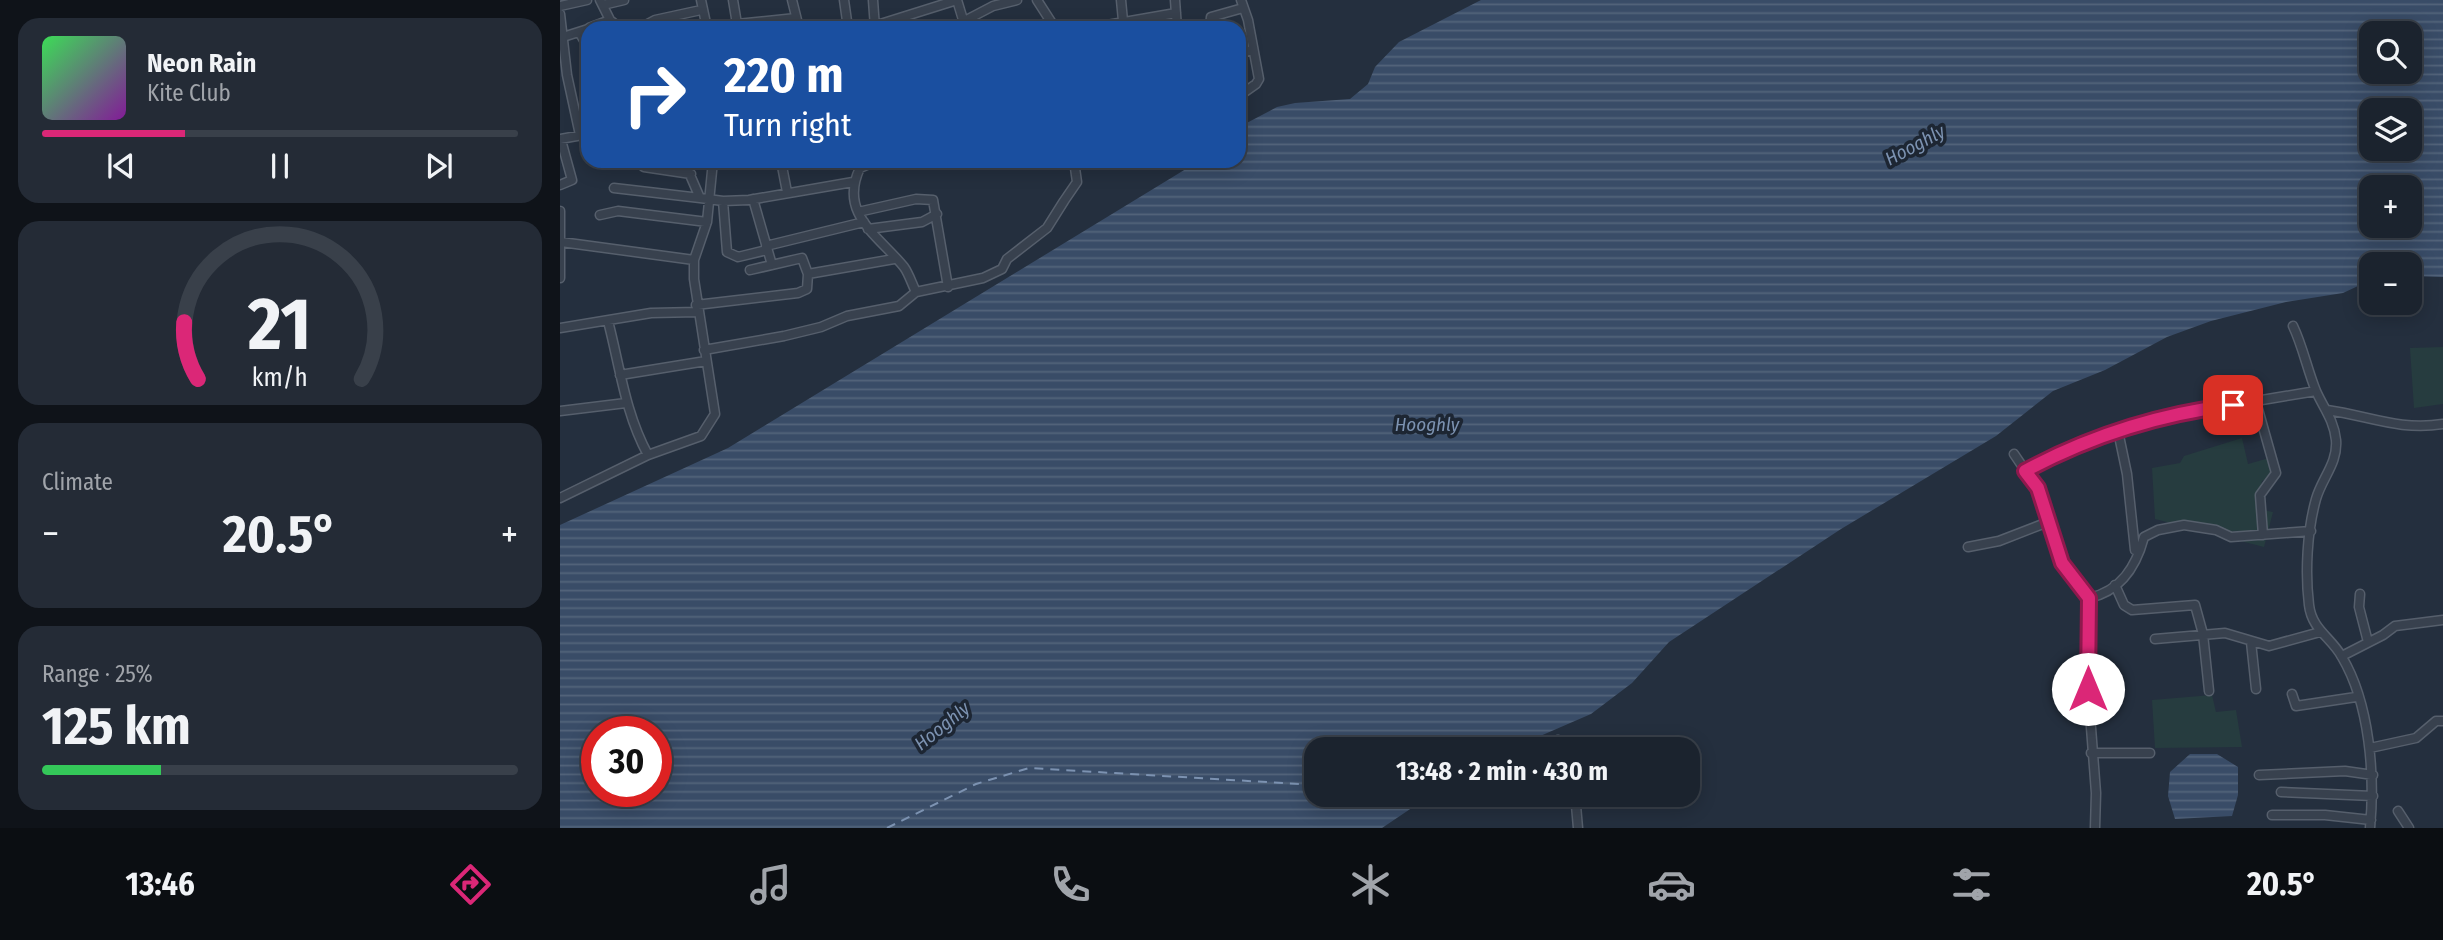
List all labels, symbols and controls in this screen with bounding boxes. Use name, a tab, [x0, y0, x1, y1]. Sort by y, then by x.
map controls	[2359, 21, 2422, 315]
button: search	[2359, 21, 2422, 84]
text: 220 m	[724, 46, 844, 105]
text: Neon Rain	[147, 48, 256, 79]
icon: right	[609, 49, 700, 140]
text: Kite Club	[147, 79, 231, 107]
button: layers	[2359, 98, 2422, 161]
text: Turn right	[724, 106, 851, 144]
water label: Hooghly	[1881, 119, 1949, 170]
icon: previous	[102, 147, 140, 185]
icon: pause	[261, 147, 299, 185]
icon: next	[420, 147, 458, 185]
button: +	[2359, 175, 2422, 238]
button: −	[2359, 252, 2422, 315]
text: 21	[247, 281, 312, 368]
text: km/h	[252, 363, 308, 393]
pin	[2203, 375, 2263, 435]
icon: arrive	[2214, 386, 2252, 424]
water label: Hooghly	[1395, 413, 1460, 436]
text: Climate	[42, 468, 113, 496]
text: 20.5°	[223, 503, 337, 566]
text: −	[42, 511, 59, 557]
text: +	[501, 511, 518, 557]
position arrow	[2051, 652, 2125, 726]
text: Range · 25%	[42, 660, 153, 688]
text: 125 km	[42, 695, 191, 758]
water label: Hooghly	[910, 696, 975, 755]
speed limit sign: 30	[581, 716, 672, 807]
text: 13:48 · 2 min · 430 m	[1396, 756, 1608, 787]
icon: directions	[446, 860, 495, 909]
icon: music	[746, 860, 795, 909]
icon: phone	[1046, 860, 1095, 909]
icon: climate	[1346, 860, 1395, 909]
icon: car	[1647, 860, 1696, 909]
icon: filters	[1947, 860, 1996, 909]
text: 13:46	[126, 865, 195, 903]
text: 20.5°	[2247, 865, 2317, 903]

